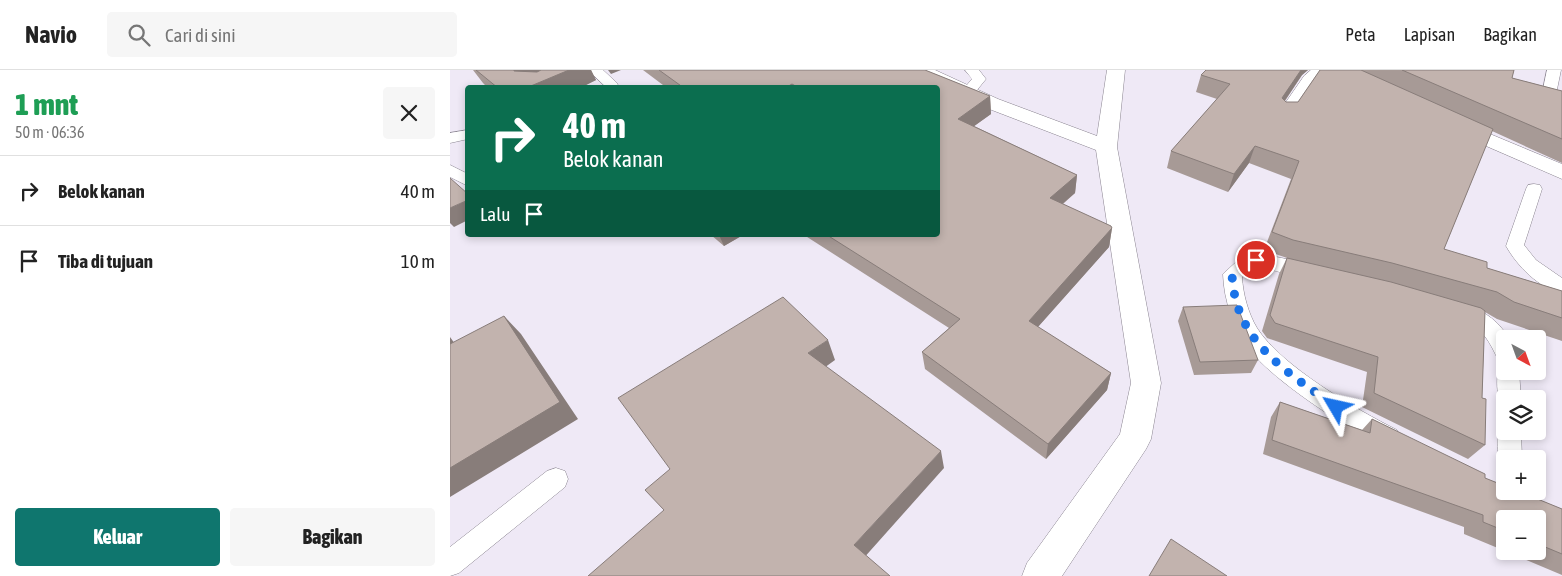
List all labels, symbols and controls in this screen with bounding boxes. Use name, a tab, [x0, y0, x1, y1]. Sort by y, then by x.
search box	[107, 12, 457, 57]
text: Navio	[25, 21, 77, 48]
icon: search	[125, 21, 153, 49]
text: Cari di sini	[165, 24, 236, 46]
text: Peta	[1345, 24, 1376, 45]
text: Lapisan	[1404, 24, 1455, 45]
text: Bagikan	[1483, 24, 1537, 45]
text: 1 mnt	[15, 87, 78, 121]
button: close	[383, 87, 435, 139]
icon: right	[480, 105, 545, 170]
text: 40 m	[563, 105, 626, 145]
text: 50 m · 06:36	[15, 123, 85, 141]
text: Belok kanan	[563, 146, 664, 172]
icon: right	[15, 177, 43, 205]
text: Belok kanan	[58, 180, 145, 202]
text: 40 m	[401, 180, 435, 202]
icon: arrive	[520, 200, 548, 228]
text: Lalu	[480, 203, 510, 225]
pin	[1235, 239, 1277, 281]
icon: arrive	[1242, 246, 1270, 274]
icon: arrive	[15, 247, 43, 275]
text: Tiba di tujuan	[58, 250, 153, 272]
text: 10 m	[401, 250, 435, 272]
north arrow	[1496, 330, 1546, 380]
map controls	[1496, 330, 1546, 560]
position arrow	[1309, 380, 1361, 432]
button: layers	[1496, 390, 1546, 440]
button: +	[1496, 450, 1546, 500]
button: Keluar	[15, 508, 220, 566]
button: Bagikan	[230, 508, 435, 566]
button: −	[1496, 510, 1546, 560]

